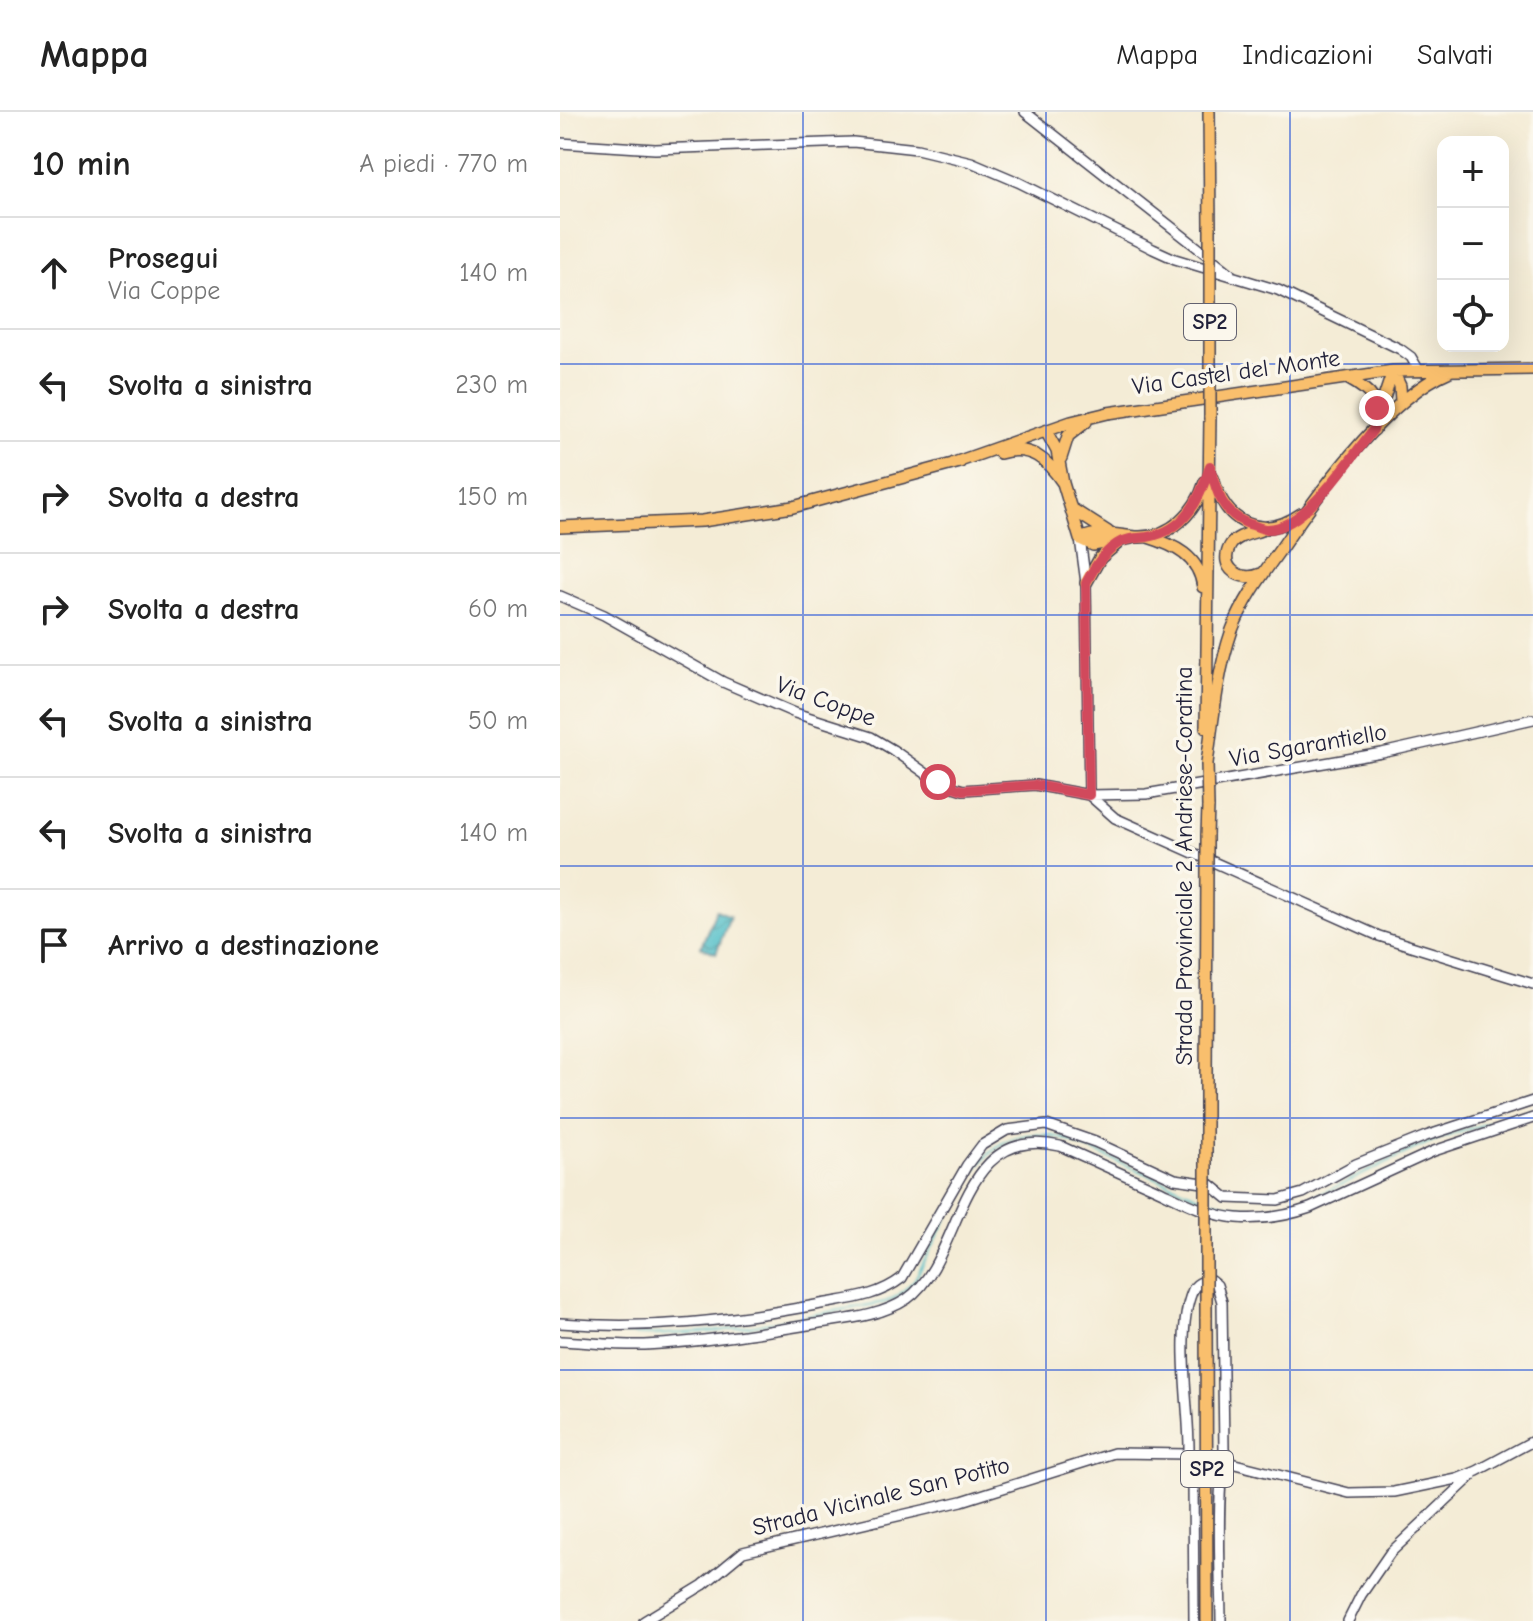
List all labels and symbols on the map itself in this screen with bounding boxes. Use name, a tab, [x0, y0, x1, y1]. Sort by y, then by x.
road number: SP2	[1184, 304, 1236, 340]
street label: Via Castel del Monte	[1130, 344, 1342, 400]
route end	[1359, 390, 1395, 426]
street label: Strada Provinciale 2 Andriese-Coratina	[1170, 666, 1198, 1066]
street label: Via Coppe	[773, 670, 879, 732]
street label: Via Sgarantiello	[1227, 717, 1389, 773]
route start	[920, 764, 956, 800]
street label: Strada Vicinale San Potito	[750, 1450, 1012, 1542]
road number: SP2	[1181, 1451, 1233, 1487]

